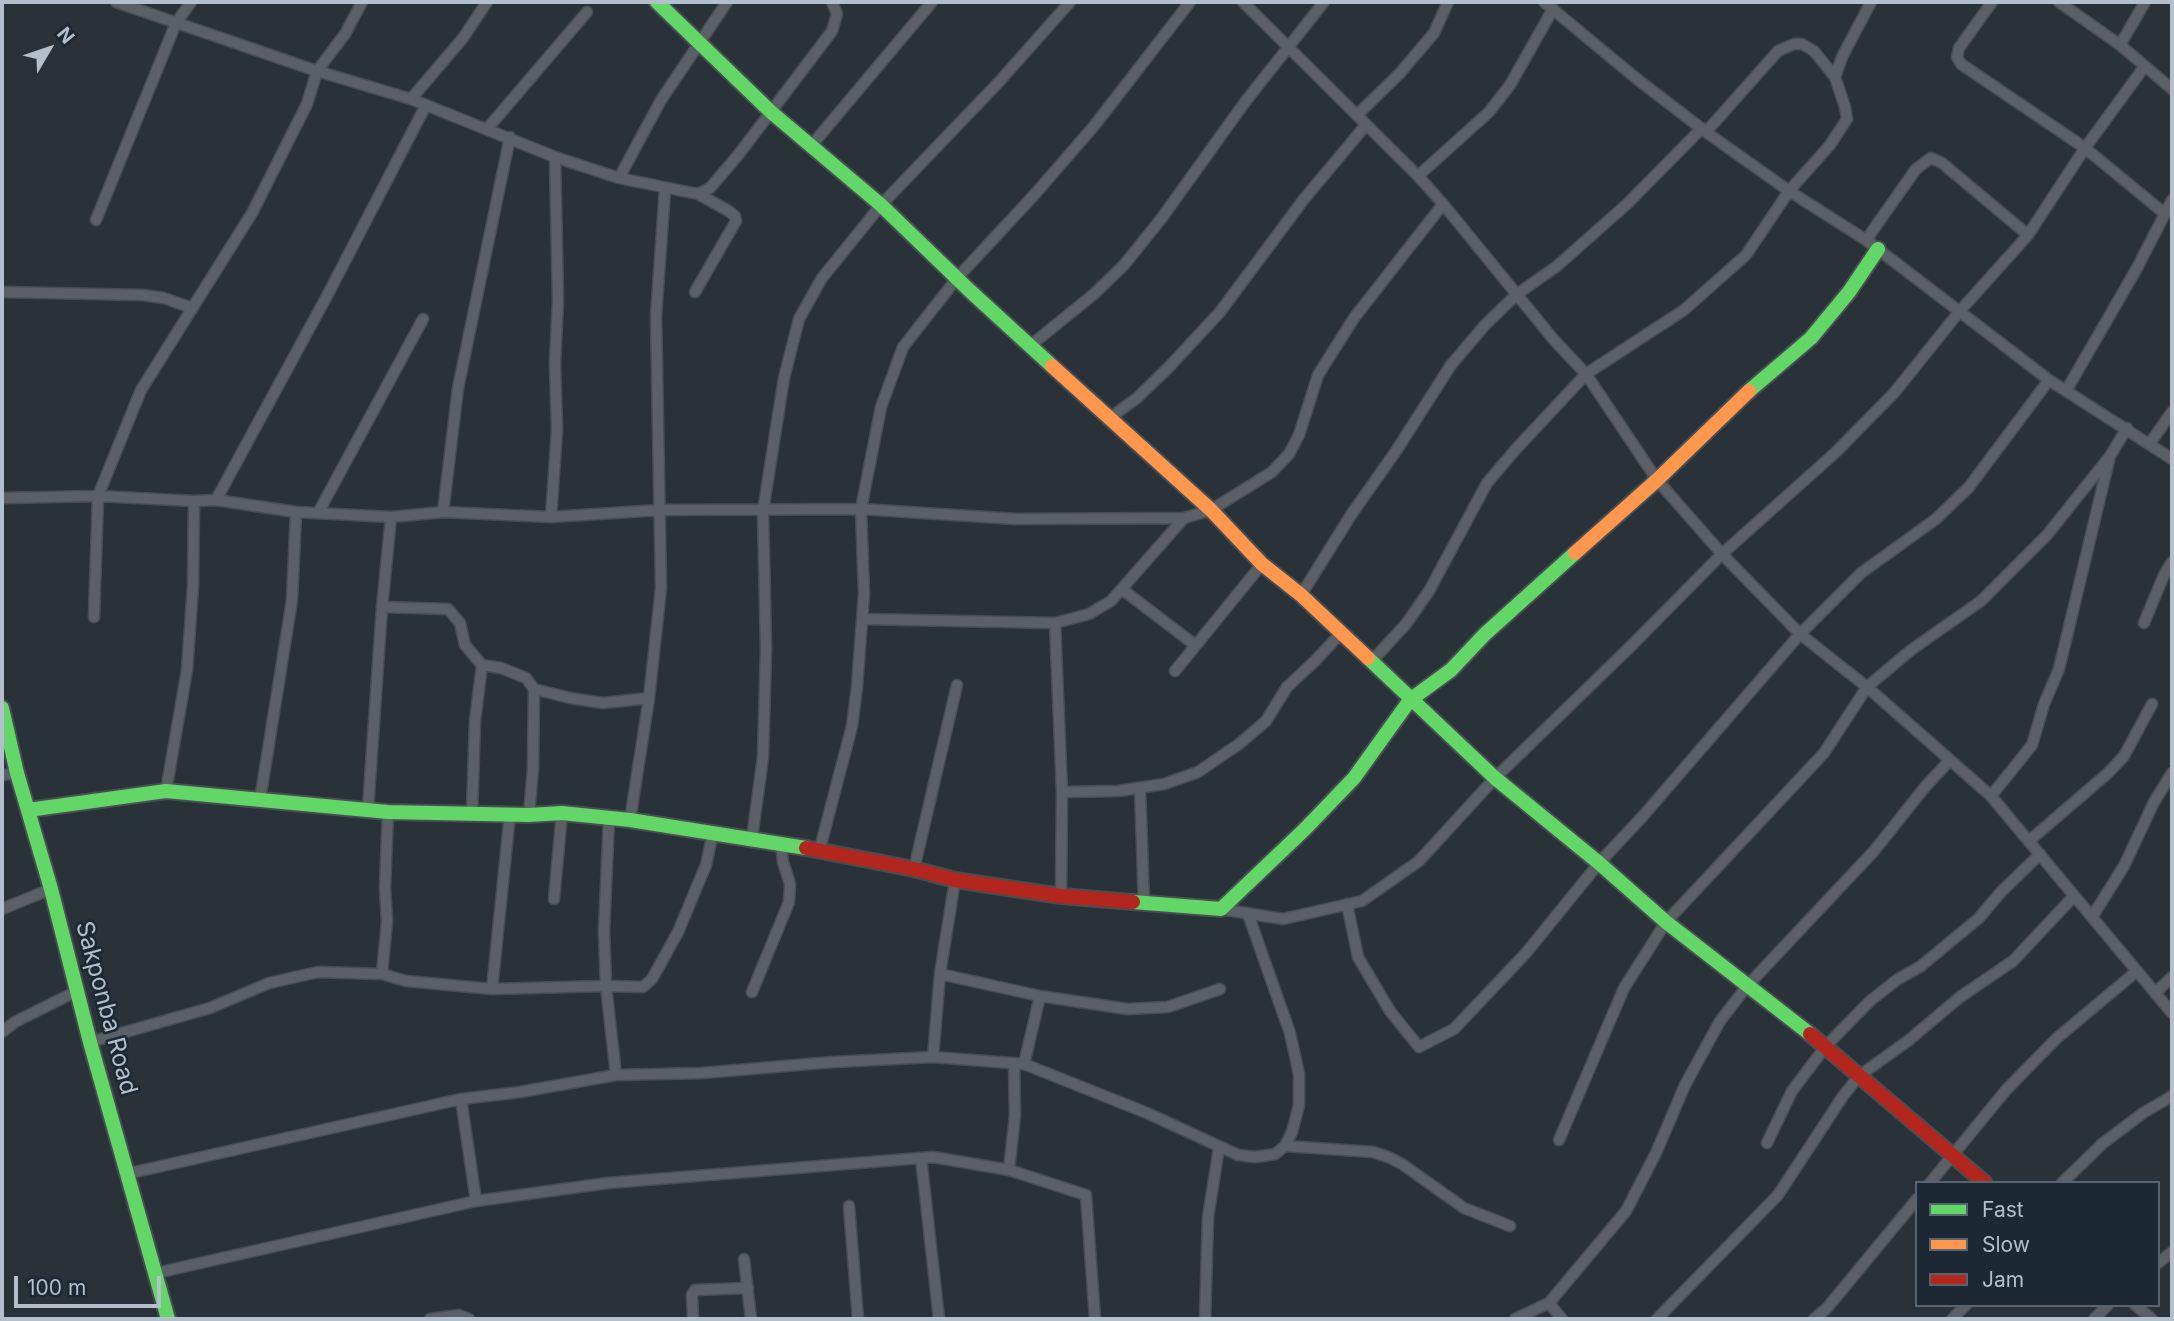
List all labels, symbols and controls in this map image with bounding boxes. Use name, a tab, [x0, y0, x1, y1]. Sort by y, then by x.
north arrow	[14, 14, 84, 84]
text: N	[52, 23, 79, 48]
street label: Sakponba Road	[69, 918, 143, 1098]
legend	[1915, 1181, 2160, 1307]
text: Fast	[1982, 1197, 2024, 1222]
text: Slow	[1982, 1232, 2030, 1257]
scale bar	[18, 1262, 164, 1306]
text: Jam	[1982, 1267, 2024, 1292]
text: 100 m	[27, 1275, 86, 1300]

